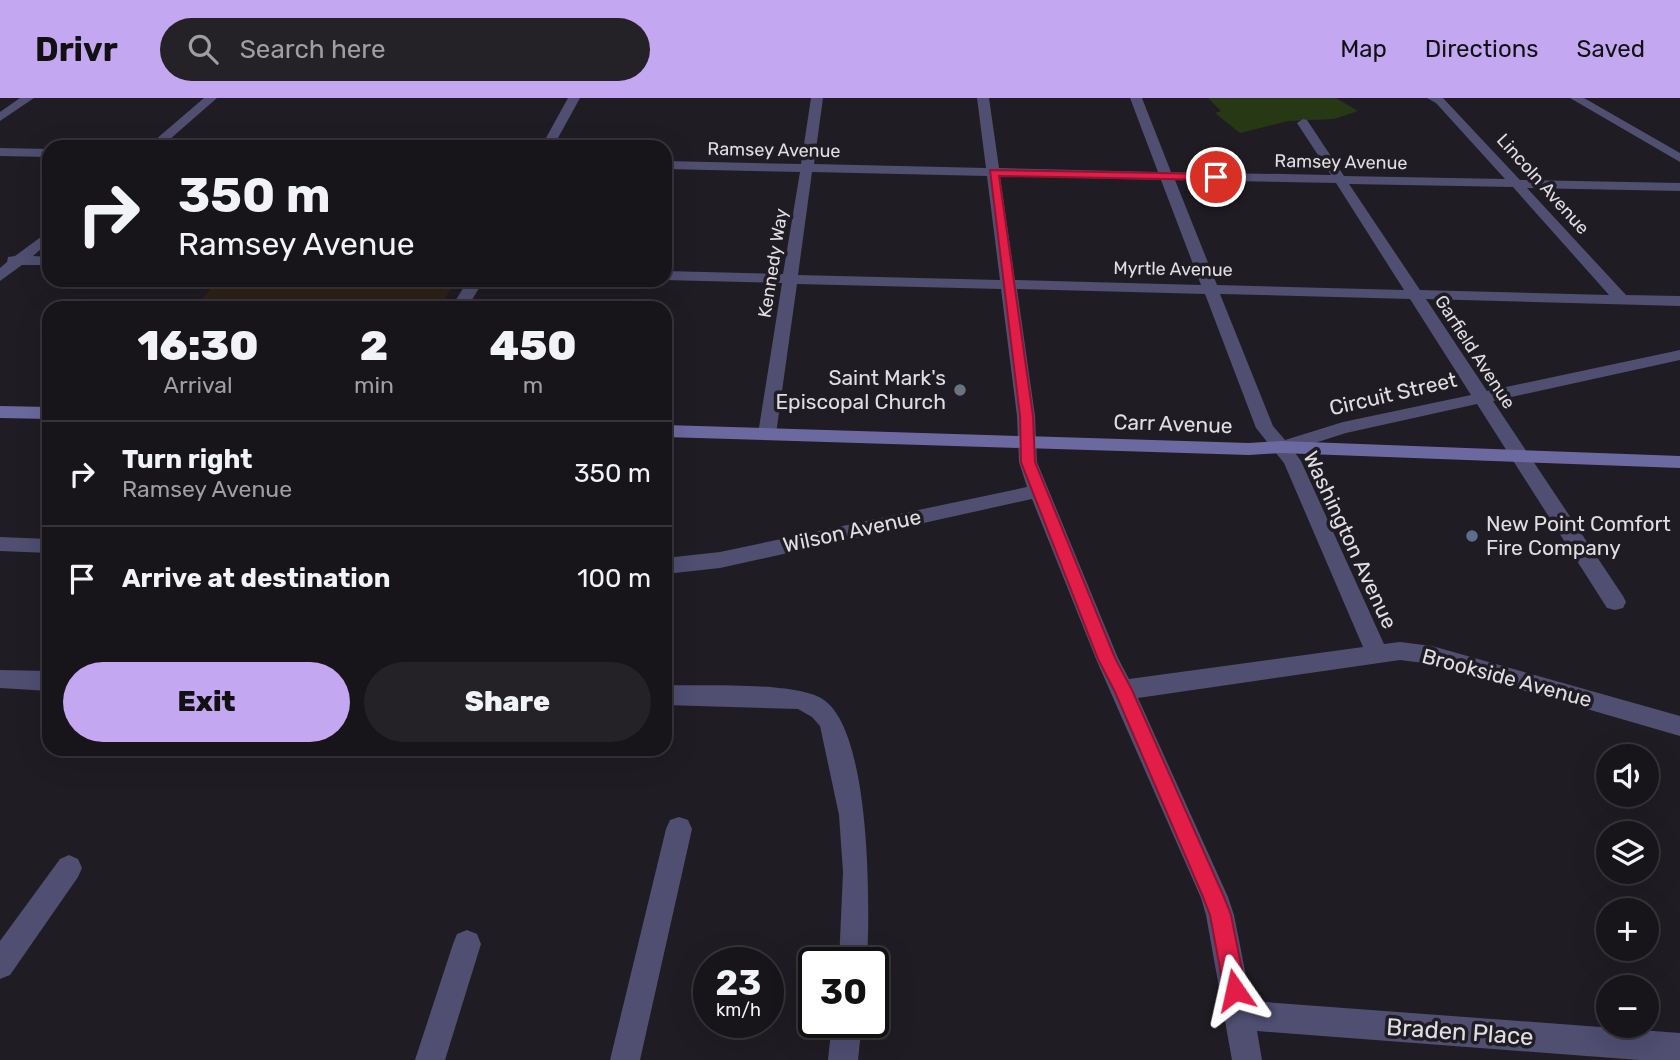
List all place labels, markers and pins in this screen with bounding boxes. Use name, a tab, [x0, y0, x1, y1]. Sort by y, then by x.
pin	[1186, 147, 1246, 207]
place label: Saint Mark's Episcopal Church	[775, 365, 946, 414]
marker: Saint Mark's Episcopal Church	[952, 382, 968, 398]
place label: New Point Comfort Fire Company	[1486, 511, 1671, 560]
marker: New Point Comfort Fire Company	[1464, 528, 1480, 544]

